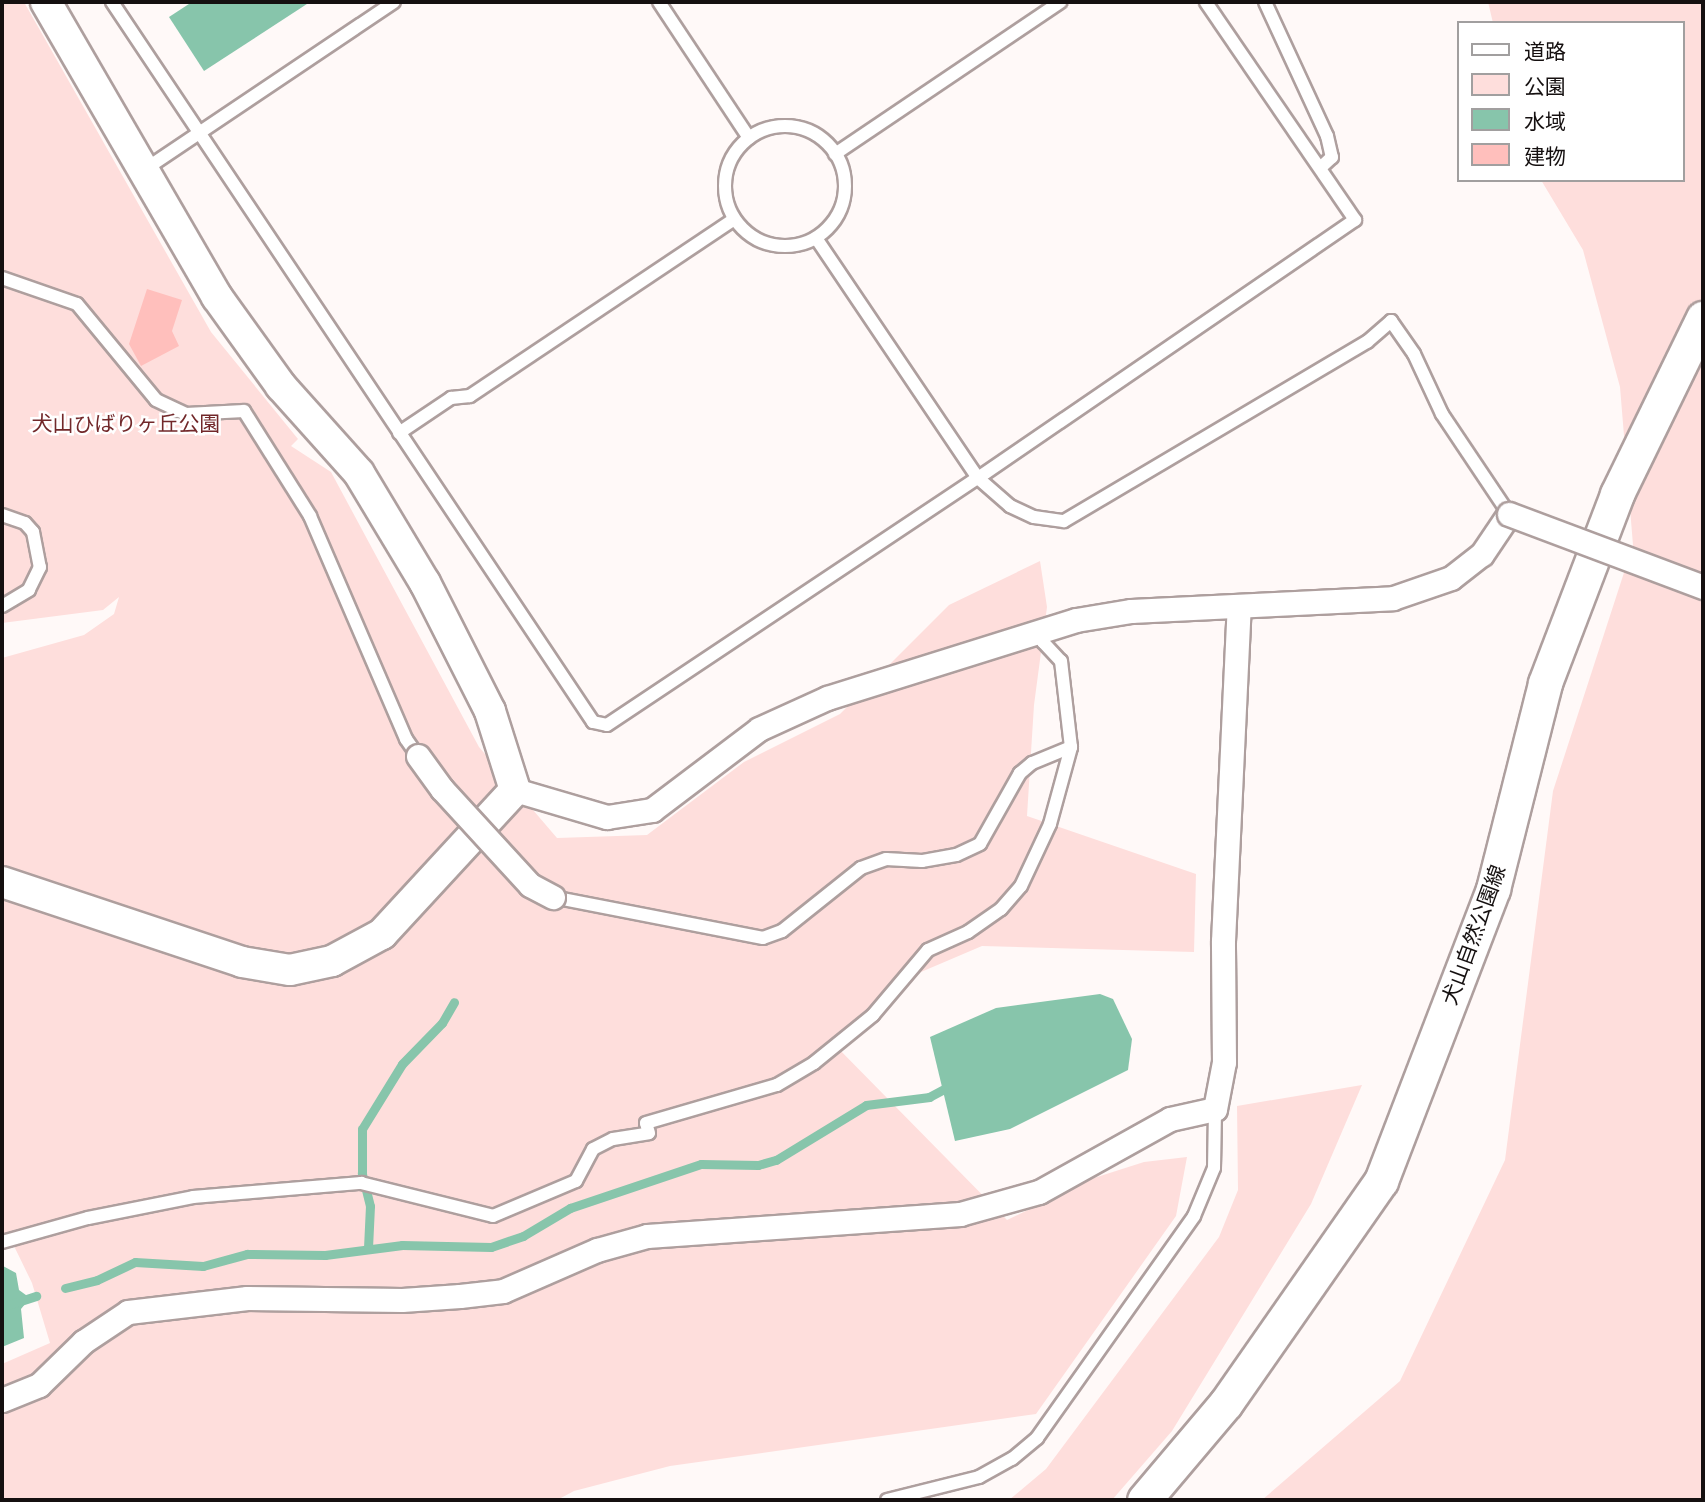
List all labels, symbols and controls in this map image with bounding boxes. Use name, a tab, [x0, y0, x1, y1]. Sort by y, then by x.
legend	[1456, 21, 1684, 182]
text: 道路	[1524, 40, 1566, 63]
text: 公園	[1524, 75, 1566, 98]
text: 水域	[1524, 110, 1566, 133]
text: 建物	[1524, 145, 1566, 168]
park label: 犬山ひばりヶ丘公園	[32, 411, 220, 437]
street label: 犬山自然公園線	[1437, 862, 1511, 1008]

